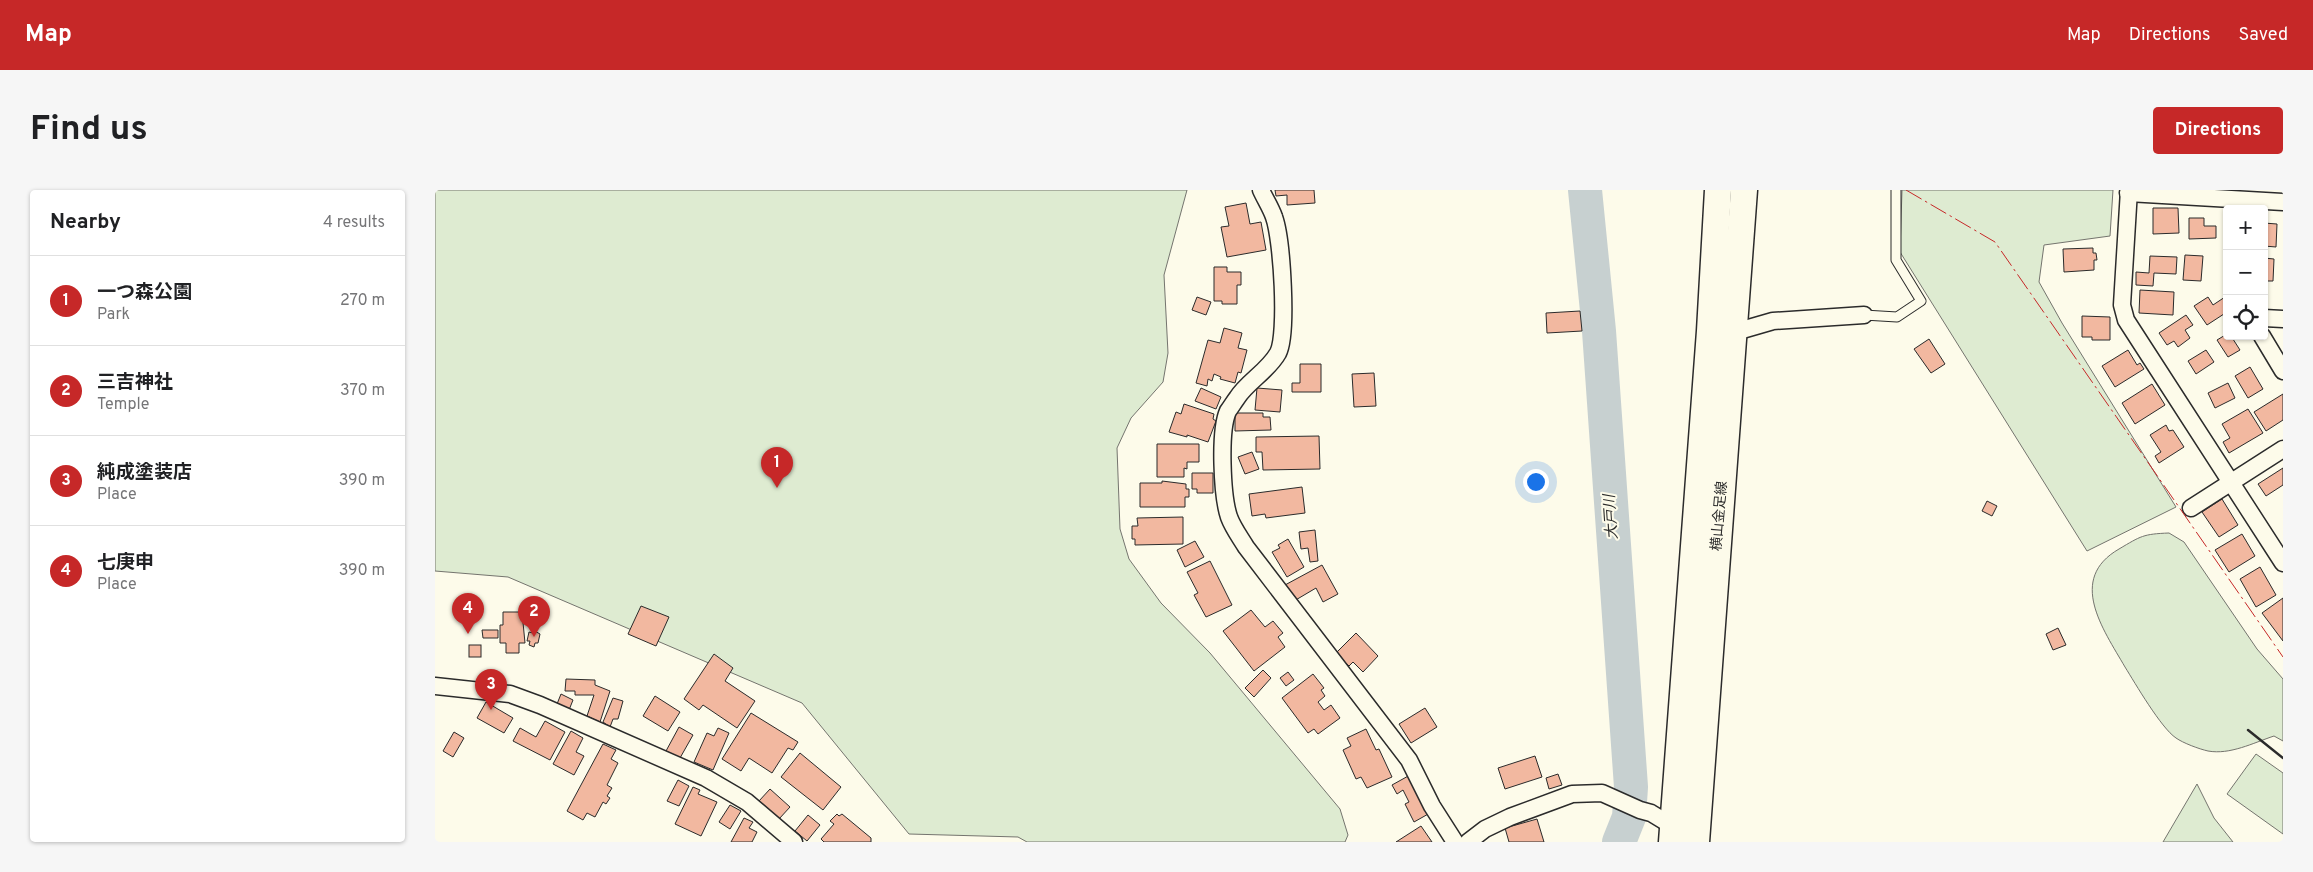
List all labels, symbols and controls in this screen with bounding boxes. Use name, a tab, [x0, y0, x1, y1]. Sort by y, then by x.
text: Map	[25, 20, 72, 50]
text: Map	[2067, 24, 2101, 47]
text: Directions	[2129, 24, 2211, 47]
text: Saved	[2239, 24, 2288, 47]
button: Directions	[2153, 107, 2283, 154]
text: Find us	[30, 108, 148, 152]
map controls	[2223, 205, 2268, 340]
button: +	[2223, 205, 2268, 250]
text: Nearby	[50, 209, 121, 236]
text: 4 results	[323, 213, 385, 233]
button: −	[2223, 250, 2268, 295]
text: 一つ森公園	[97, 281, 192, 305]
text: 1	[63, 291, 69, 311]
text: 270 m	[340, 291, 385, 311]
button: locate	[2223, 295, 2268, 340]
text: Park	[97, 305, 130, 325]
text: 三吉神社	[97, 371, 173, 395]
text: 2	[61, 381, 71, 401]
text: 370 m	[340, 381, 385, 401]
text: Temple	[97, 395, 149, 415]
pin: 1	[761, 447, 793, 488]
text: 純成塗装店	[97, 461, 192, 485]
your location	[1523, 469, 1549, 495]
text: 3	[61, 471, 71, 491]
text: 390 m	[339, 471, 385, 491]
street label: 横山金足線	[1708, 480, 1732, 552]
text: Place	[97, 485, 137, 505]
water label: 大戸川	[1601, 492, 1623, 540]
text: 七庚申	[97, 551, 154, 575]
text: 4	[61, 561, 71, 581]
text: 390 m	[339, 561, 385, 581]
text: Place	[97, 575, 137, 595]
pin: 4	[452, 593, 484, 634]
pin: 2	[518, 596, 550, 637]
pin: 3	[475, 669, 507, 710]

